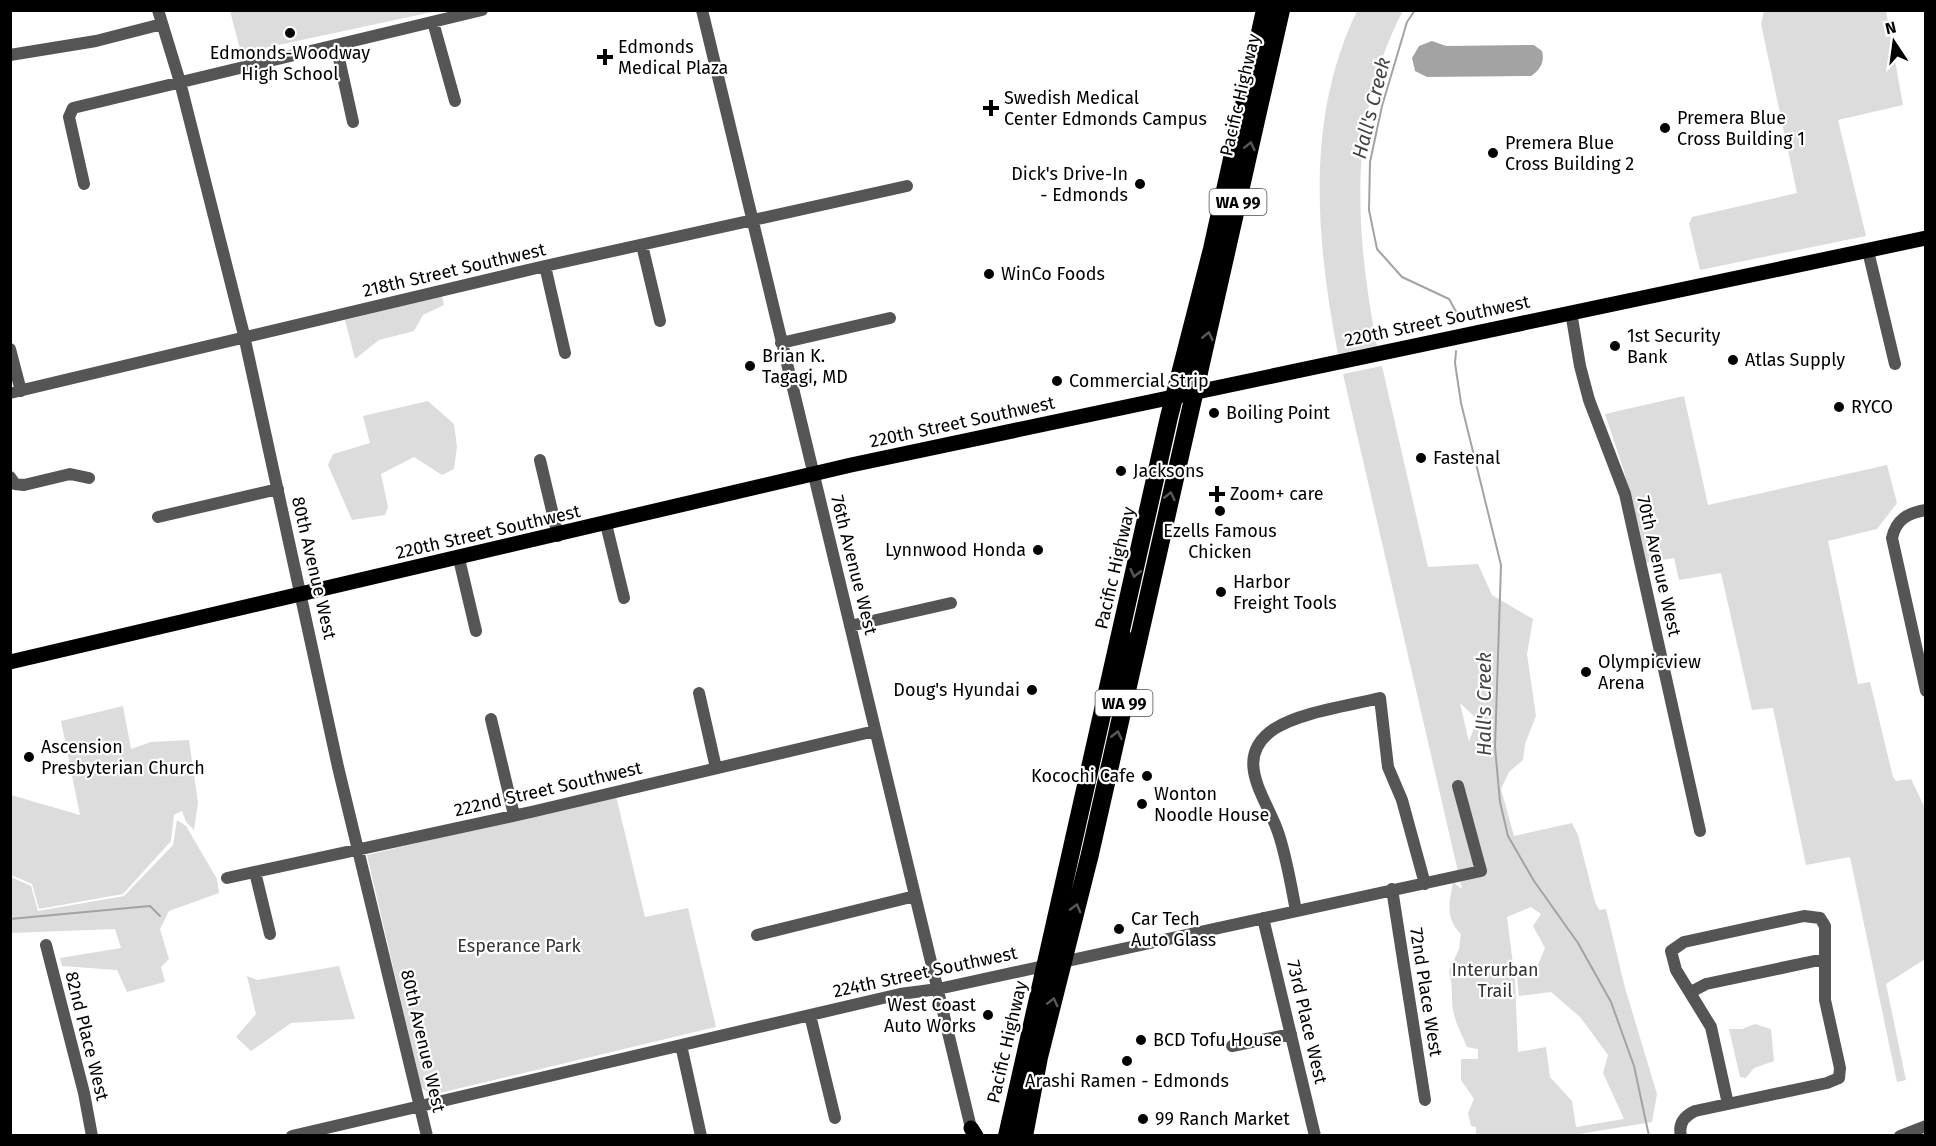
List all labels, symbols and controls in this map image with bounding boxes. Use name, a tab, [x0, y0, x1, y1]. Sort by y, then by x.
north arrow	[1864, 12, 1924, 72]
text: N	[1883, 17, 1898, 38]
marker: Edmonds-Woodway High School	[283, 26, 297, 40]
street label: Pacific Highway	[1215, 32, 1265, 158]
place label: Edmonds Medical Plaza	[618, 36, 728, 79]
place label: Edmonds-Woodway High School	[210, 42, 370, 85]
marker: Edmonds Medical Plaza	[596, 48, 614, 66]
water label: Hall's Creek	[1347, 55, 1395, 161]
place label: Swedish Medical Center Edmonds Campus	[1004, 87, 1207, 130]
marker: Swedish Medical Center Edmonds Campus	[982, 99, 1000, 117]
place label: Premera Blue Cross Building 1	[1677, 107, 1805, 150]
marker: Premera Blue Cross Building 1	[1658, 121, 1672, 135]
place label: Premera Blue Cross Building 2	[1505, 132, 1634, 175]
one-way arrow	[1243, 141, 1256, 151]
marker: Premera Blue Cross Building 2	[1486, 146, 1500, 160]
place label: Dick's Drive-In - Edmonds	[1011, 163, 1128, 206]
marker: Dick's Drive-In - Edmonds	[1133, 177, 1147, 191]
road number: WA 99	[1210, 189, 1266, 215]
street label: 218th Street Southwest	[360, 238, 548, 302]
place label: WinCo Foods	[1001, 263, 1105, 285]
marker: WinCo Foods	[982, 267, 996, 281]
street label: 220th Street Southwest	[1342, 291, 1532, 351]
place label: 1st Security Bank	[1627, 325, 1720, 368]
one-way arrow	[1200, 331, 1213, 341]
marker: 1st Security Bank	[1608, 339, 1622, 353]
place label: Brian K. Tagagi, MD	[762, 345, 848, 388]
place label: Atlas Supply	[1745, 349, 1845, 371]
marker: Atlas Supply	[1726, 353, 1740, 367]
marker: Brian K. Tagagi, MD	[743, 359, 757, 373]
place label: Commercial Strip	[1069, 370, 1209, 392]
marker: Commercial Strip	[1050, 374, 1064, 388]
street label: 220th Street Southwest	[867, 392, 1057, 452]
place label: RYCO	[1851, 396, 1893, 418]
marker: RYCO	[1832, 400, 1846, 414]
place label: Boiling Point	[1226, 402, 1331, 424]
marker: Boiling Point	[1207, 406, 1221, 420]
place label: Fastenal	[1433, 447, 1500, 469]
marker: Fastenal	[1414, 451, 1428, 465]
place label: Jacksons	[1133, 460, 1204, 482]
marker: Jacksons	[1114, 464, 1128, 478]
place label: Zoom+ care	[1230, 483, 1324, 505]
marker: Zoom+ care	[1208, 485, 1226, 503]
one-way arrow	[1163, 491, 1176, 501]
street label: 76th Avenue West	[826, 493, 882, 637]
street label: 70th Avenue West	[1632, 494, 1686, 639]
street label: 80th Avenue West	[287, 495, 341, 642]
street label: 220th Street Southwest	[394, 500, 583, 564]
marker: Ezells Famous Chicken	[1213, 504, 1227, 518]
street label: Pacific Highway	[1090, 505, 1140, 631]
place label: Ezells Famous Chicken	[1163, 520, 1277, 563]
place label: Lynnwood Honda	[885, 539, 1026, 561]
marker: Lynnwood Honda	[1031, 543, 1045, 557]
one-way arrow	[1130, 568, 1143, 578]
place label: Harbor Freight Tools	[1233, 571, 1337, 614]
marker: Harbor Freight Tools	[1214, 585, 1228, 599]
place label: Olympicview Arena	[1598, 651, 1701, 694]
water label: Hall's Creek	[1472, 652, 1496, 756]
marker: Olympicview Arena	[1579, 665, 1593, 679]
place label: Doug's Hyundai	[893, 679, 1020, 701]
marker: Doug's Hyundai	[1025, 683, 1039, 697]
road number: WA 99	[1096, 690, 1152, 716]
one-way arrow	[1109, 730, 1122, 740]
place label: Ascension Presbyterian Church	[41, 736, 205, 779]
marker: Ascension Presbyterian Church	[22, 750, 36, 764]
street label: 222nd Street Southwest	[452, 757, 644, 821]
place label: Kocochi Cafe	[1031, 765, 1135, 787]
marker: Kocochi Cafe	[1140, 769, 1154, 783]
place label: Wonton Noodle House	[1154, 783, 1269, 826]
marker: Wonton Noodle House	[1135, 797, 1149, 811]
one-way arrow	[1069, 903, 1081, 914]
place label: Car Tech Auto Glass	[1131, 908, 1216, 951]
marker: Car Tech Auto Glass	[1112, 922, 1126, 936]
street label: 72nd Place West	[1405, 926, 1447, 1059]
park label: Esperance Park	[457, 935, 581, 957]
street label: 224th Street Southwest	[831, 942, 1020, 1002]
street label: 73rd Place West	[1282, 958, 1332, 1086]
park label: Interurban Trail	[1451, 959, 1539, 1002]
street label: 80th Avenue West	[396, 968, 450, 1115]
street label: 82nd Place West	[60, 969, 114, 1103]
street label: Pacific Highway	[982, 979, 1032, 1105]
place label: West Coast Auto Works	[884, 994, 976, 1037]
one-way arrow	[1045, 997, 1058, 1007]
marker: West Coast Auto Works	[981, 1008, 995, 1022]
place label: BCD Tofu House	[1153, 1029, 1282, 1051]
marker: BCD Tofu House	[1134, 1033, 1148, 1047]
marker: Arashi Ramen - Edmonds	[1120, 1054, 1134, 1068]
place label: Arashi Ramen - Edmonds	[1025, 1070, 1229, 1092]
place label: 99 Ranch Market	[1155, 1108, 1290, 1130]
marker: 99 Ranch Market	[1136, 1112, 1150, 1126]

